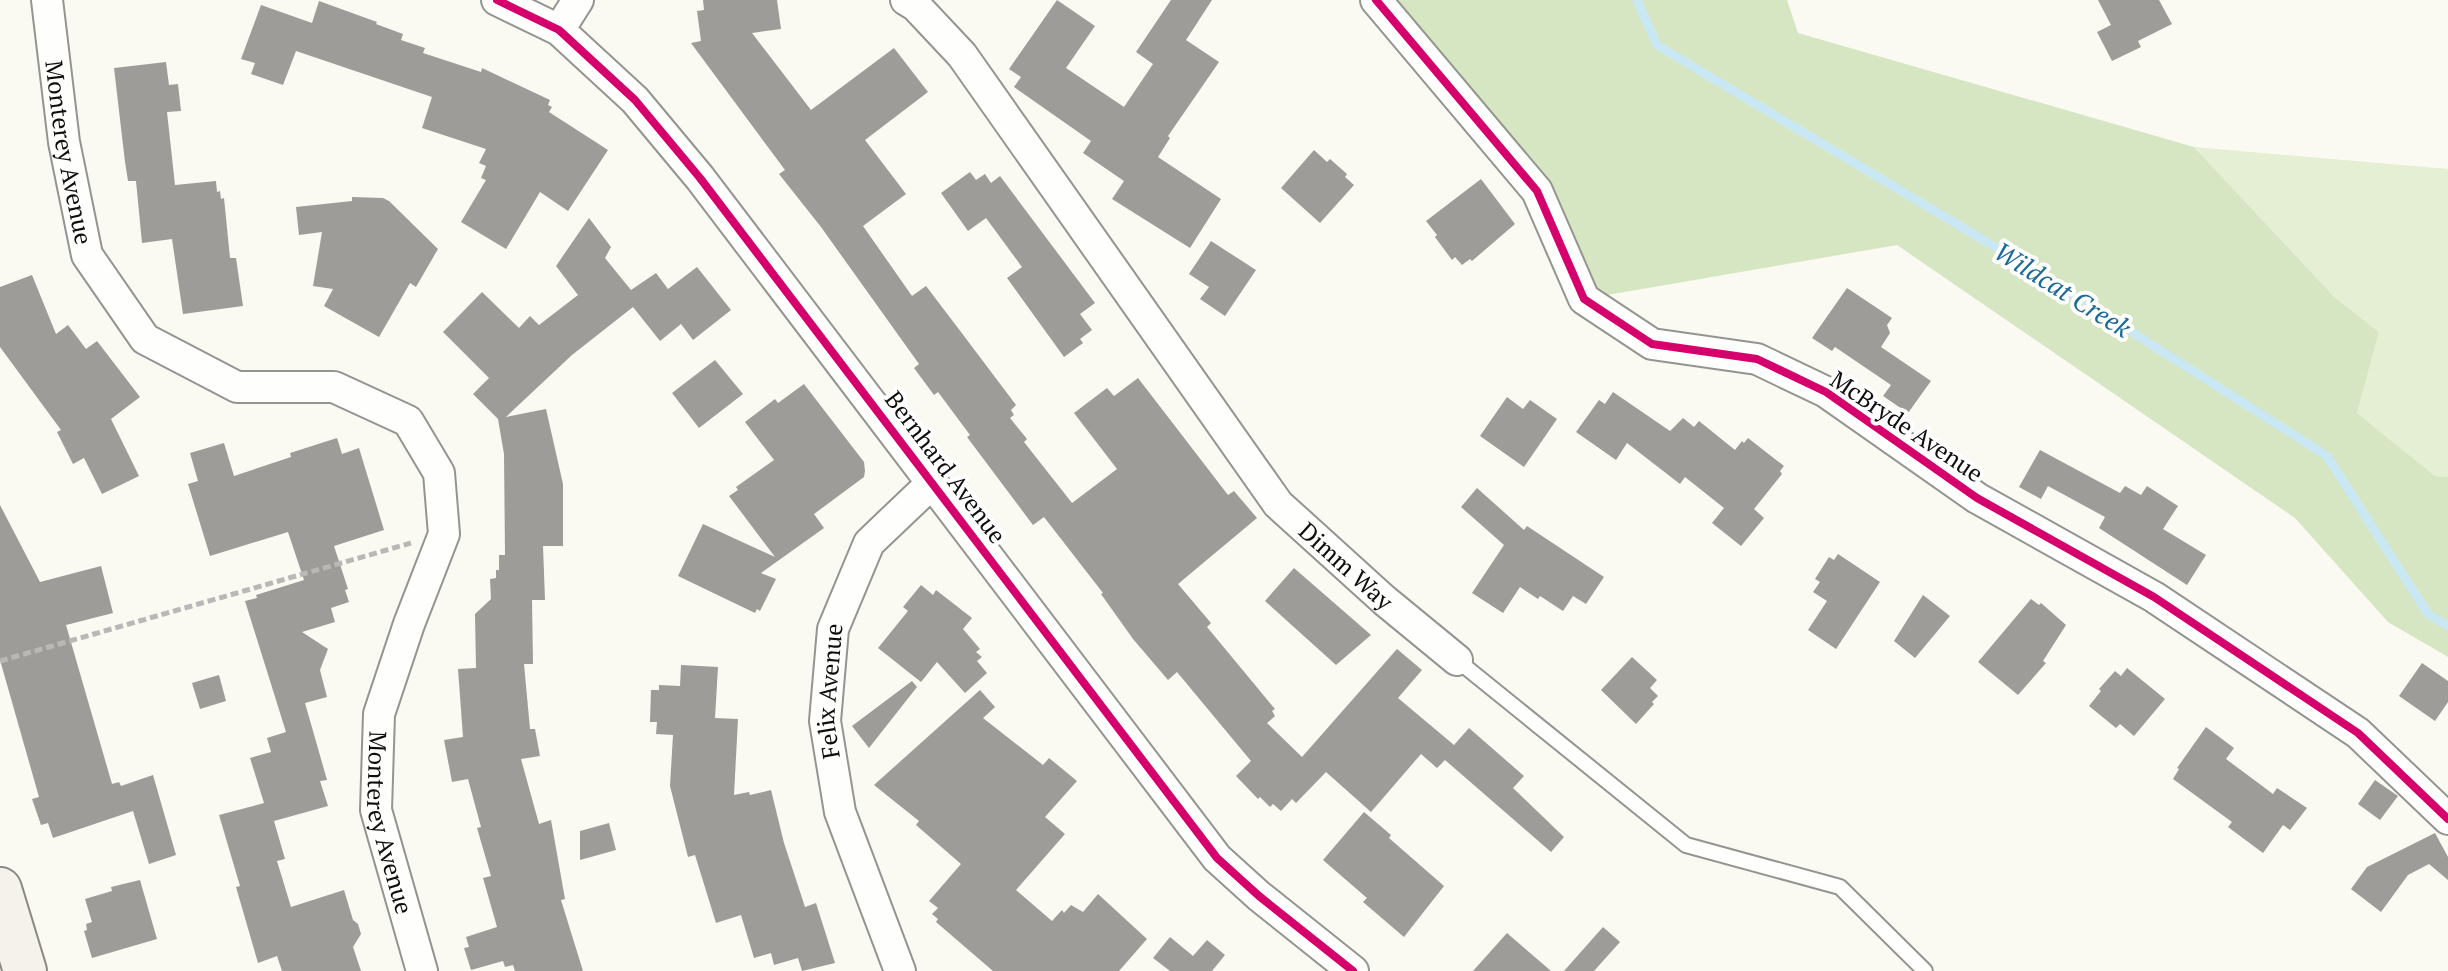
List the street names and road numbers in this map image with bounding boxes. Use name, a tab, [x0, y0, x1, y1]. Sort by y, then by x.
street label: Monterey Avenue	[38, 58, 100, 247]
street label: McBryde Avenue	[1824, 363, 1990, 489]
street label: Bernhard Avenue	[878, 384, 1014, 550]
street label: Dimm Way	[1292, 515, 1401, 618]
street label: Felix Avenue	[809, 622, 849, 761]
street label: Monterey Avenue	[360, 731, 421, 918]

